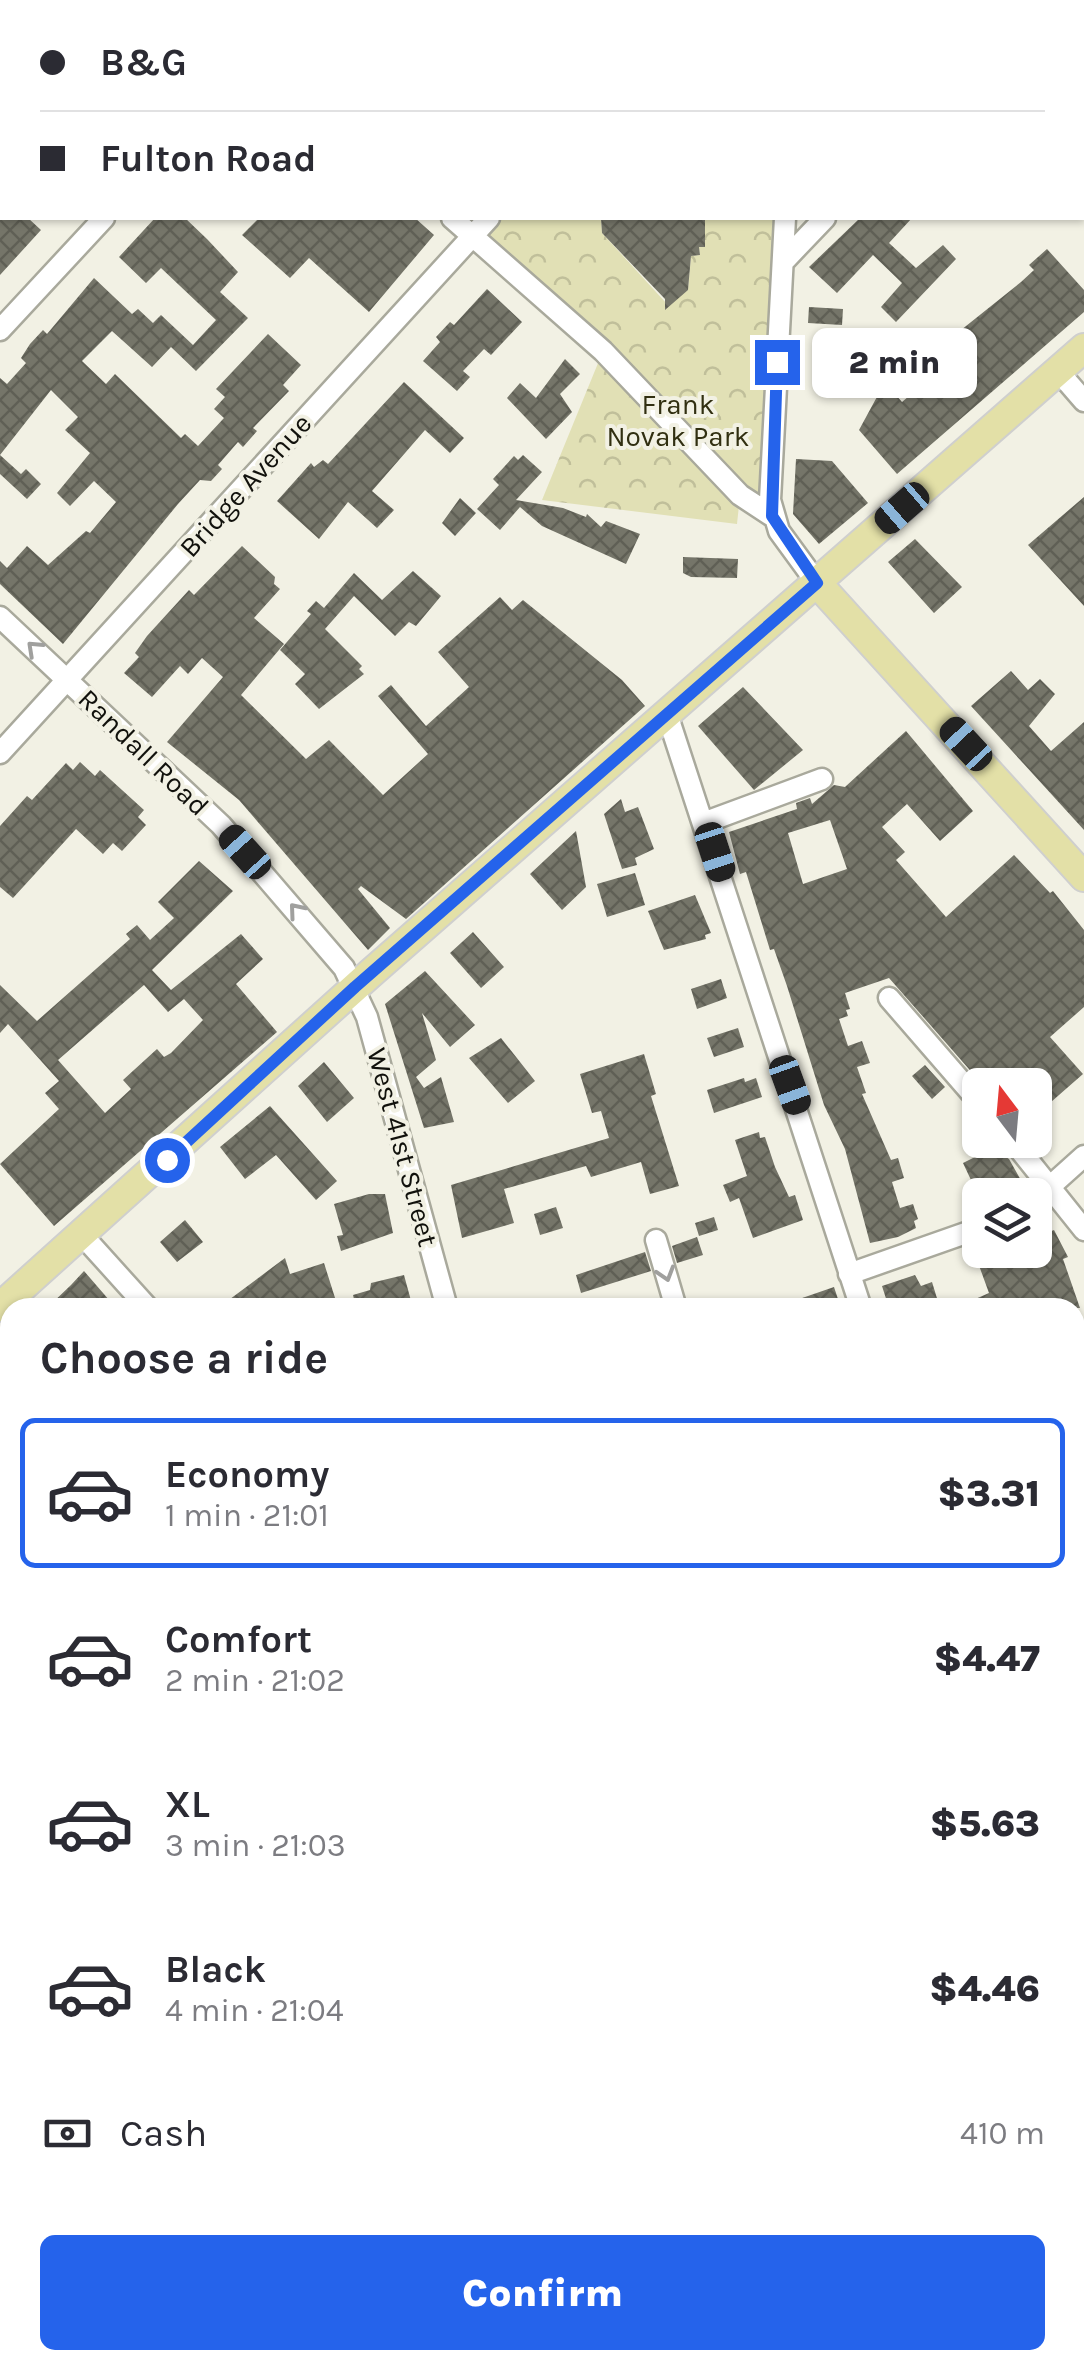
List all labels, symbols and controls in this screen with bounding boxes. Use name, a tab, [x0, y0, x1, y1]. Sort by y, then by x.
text: B&G	[100, 40, 187, 85]
text: Fulton Road	[100, 136, 317, 181]
callout: 2 min	[812, 327, 977, 397]
route end	[755, 340, 800, 385]
text: 2 min	[849, 344, 940, 381]
park label: Frank Novak Park	[606, 388, 750, 453]
street label: Bridge Avenue	[172, 407, 318, 564]
car	[870, 477, 934, 539]
one-way arrow	[27, 642, 46, 660]
street label: Randall Road	[72, 682, 216, 823]
car	[935, 712, 997, 776]
car	[691, 819, 739, 885]
car	[214, 820, 276, 884]
one-way arrow	[289, 904, 307, 922]
street label: West 41st Street	[360, 1044, 445, 1250]
car	[766, 1052, 814, 1118]
north arrow	[962, 1068, 1052, 1158]
map controls	[962, 1068, 1052, 1268]
route start	[145, 1138, 190, 1183]
button: layers	[962, 1178, 1052, 1268]
one-way arrow	[654, 1264, 675, 1281]
text: Choose a ride	[40, 1332, 328, 1384]
icon: car	[45, 1448, 135, 1538]
text: Economy	[165, 1452, 329, 1497]
text: $3.31	[937, 1471, 1040, 1516]
text: 1 min · 21:01	[165, 1497, 329, 1534]
icon: car	[45, 1613, 135, 1703]
text: Comfort	[165, 1617, 312, 1662]
text: $4.47	[934, 1636, 1040, 1681]
text: 2 min · 21:02	[165, 1662, 345, 1699]
icon: car	[45, 1778, 135, 1868]
text: XL	[165, 1782, 210, 1827]
text: $5.63	[930, 1801, 1040, 1846]
text: 3 min · 21:03	[165, 1827, 346, 1864]
icon: car	[45, 1943, 135, 2033]
text: Black	[165, 1947, 266, 1992]
text: $4.46	[929, 1966, 1040, 2011]
text: 4 min · 21:04	[165, 1992, 344, 2029]
icon: cash	[40, 2106, 95, 2161]
text: Cash	[120, 2111, 207, 2156]
text: 410 m	[960, 2115, 1045, 2152]
button: Confirm	[40, 2235, 1045, 2350]

